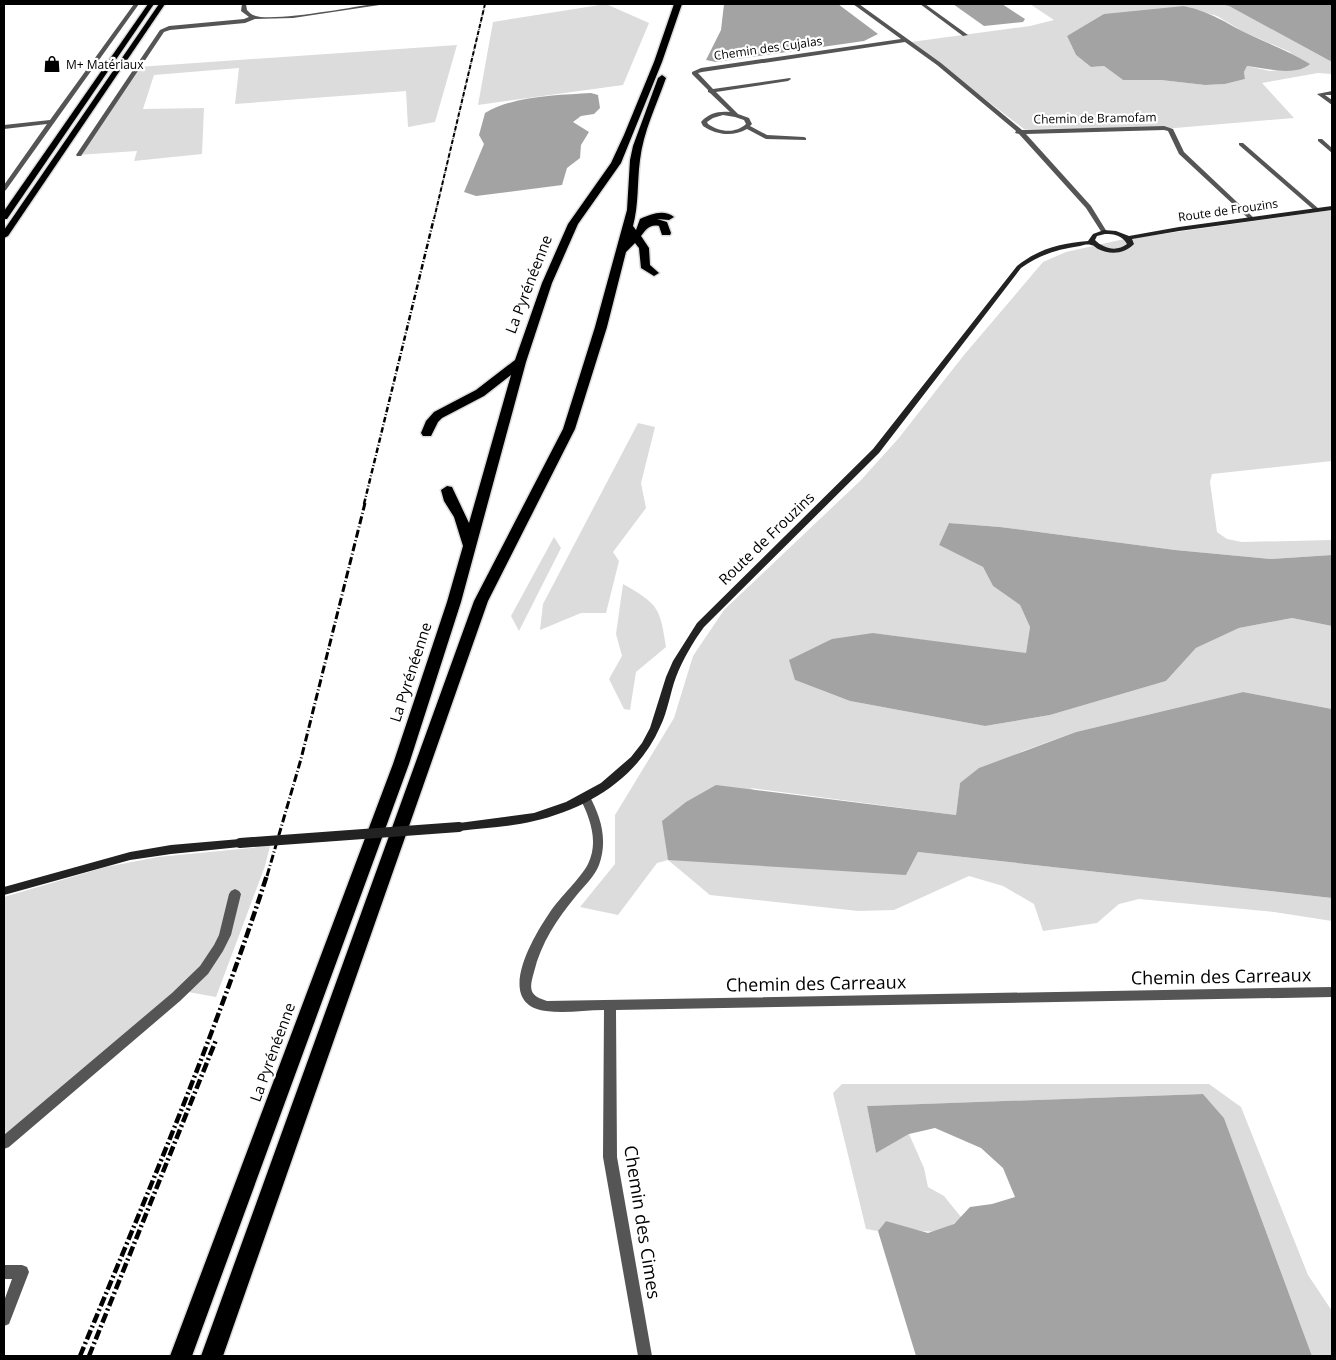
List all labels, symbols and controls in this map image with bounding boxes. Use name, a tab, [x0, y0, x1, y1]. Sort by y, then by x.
street label: Chemin des Cujalas	[713, 32, 824, 64]
shop icon: M+ Matériaux	[42, 54, 62, 74]
place label: M+ Matériaux	[66, 56, 144, 73]
street label: Chemin de Bramofam	[1033, 108, 1157, 128]
street label: Route de Frouzins	[1177, 195, 1279, 225]
street label: La Pyrénéenne	[500, 232, 556, 336]
street label: Route de Frouzins	[714, 487, 818, 589]
street label: La Pyrénéenne	[384, 619, 436, 725]
street label: Chemin des Carreaux	[1131, 962, 1312, 990]
street label: Chemin des Carreaux	[726, 969, 907, 997]
street label: La Pyrénéenne	[245, 1000, 299, 1104]
street label: Chemin des Cimes	[619, 1144, 667, 1300]

